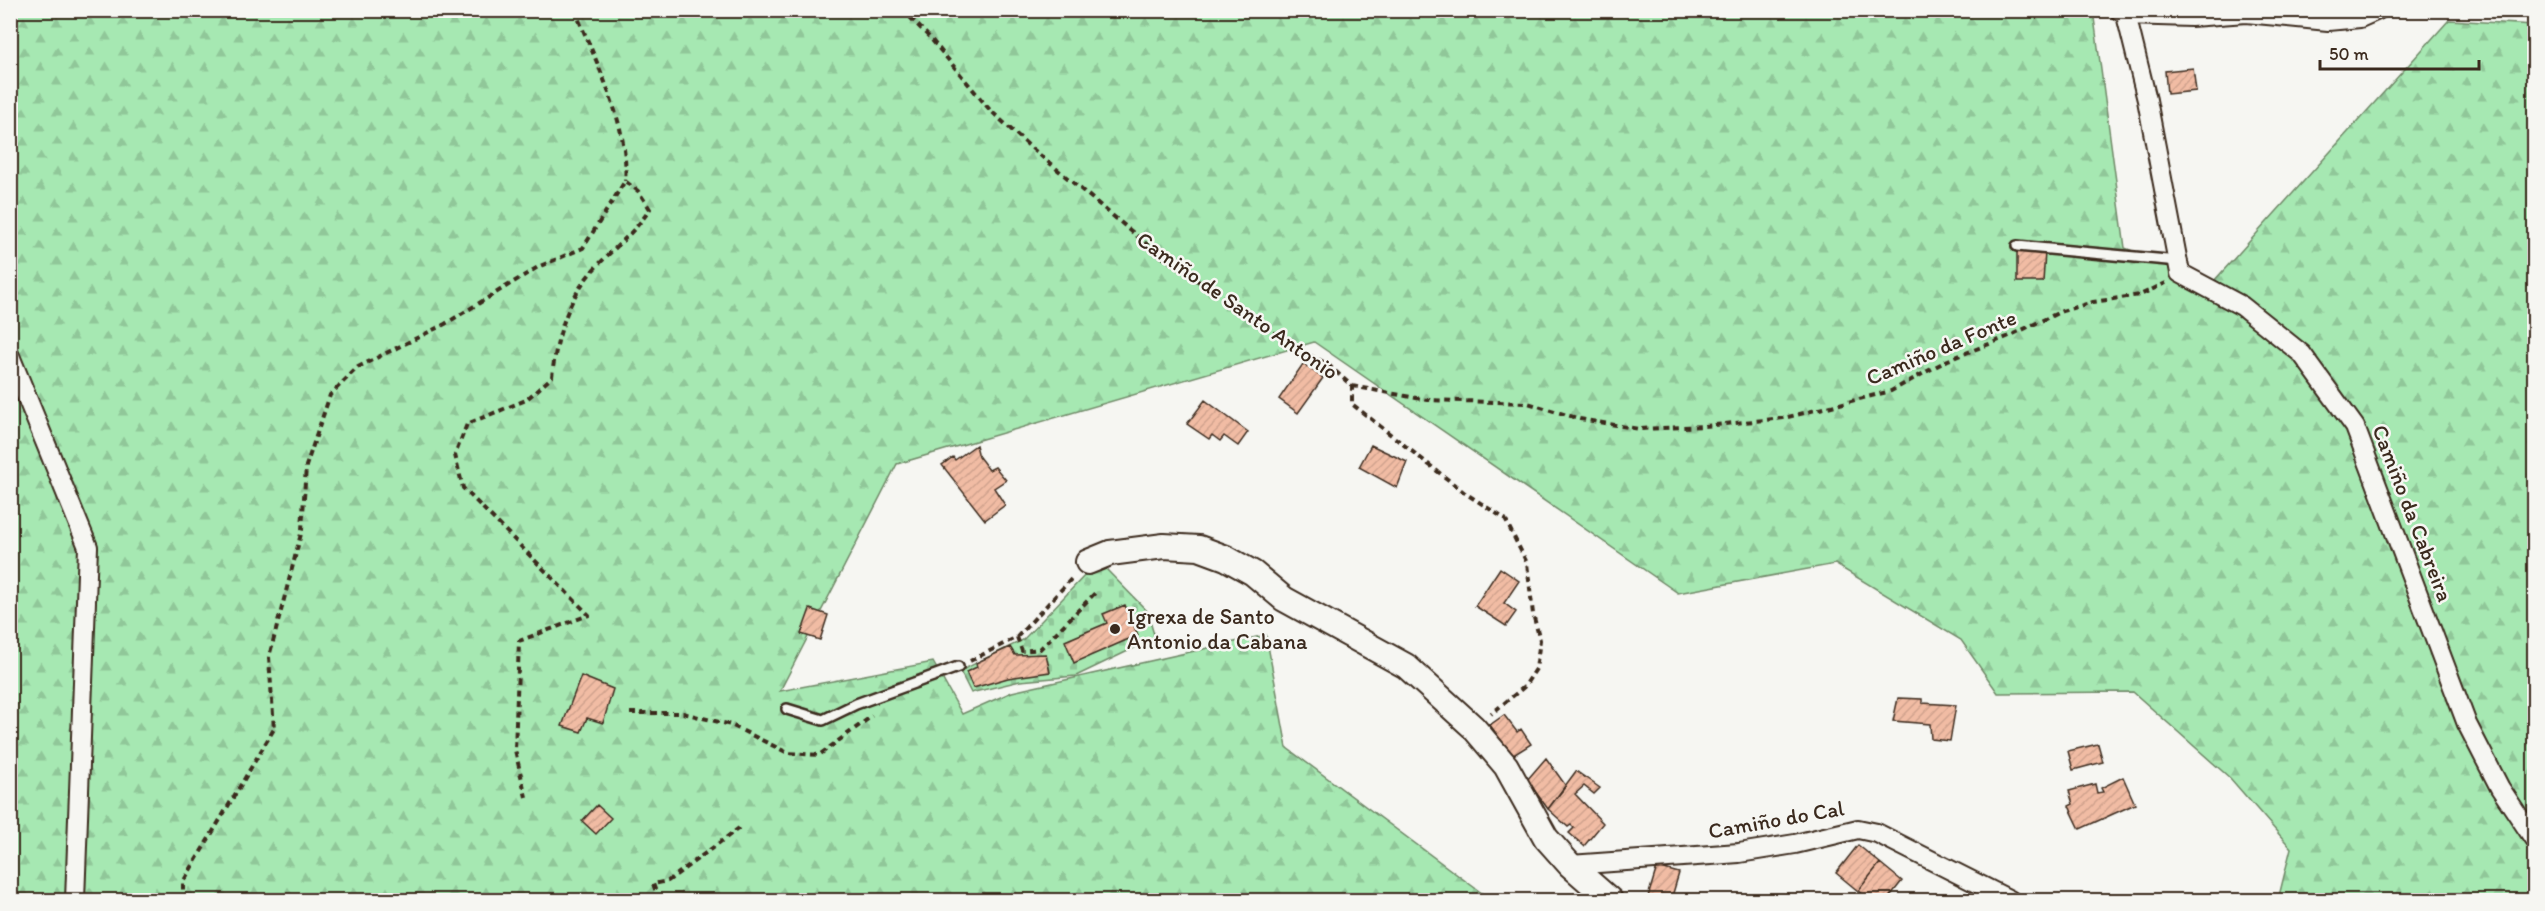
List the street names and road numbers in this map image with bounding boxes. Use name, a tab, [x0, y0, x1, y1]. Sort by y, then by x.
street label: Camiño de Santo Antonio	[1132, 225, 1344, 385]
street label: Camiño da Fonte	[1862, 304, 2020, 391]
street label: Camiño da Cabreira	[2366, 421, 2459, 605]
street label: Camiño do Cal	[1706, 794, 1846, 845]

